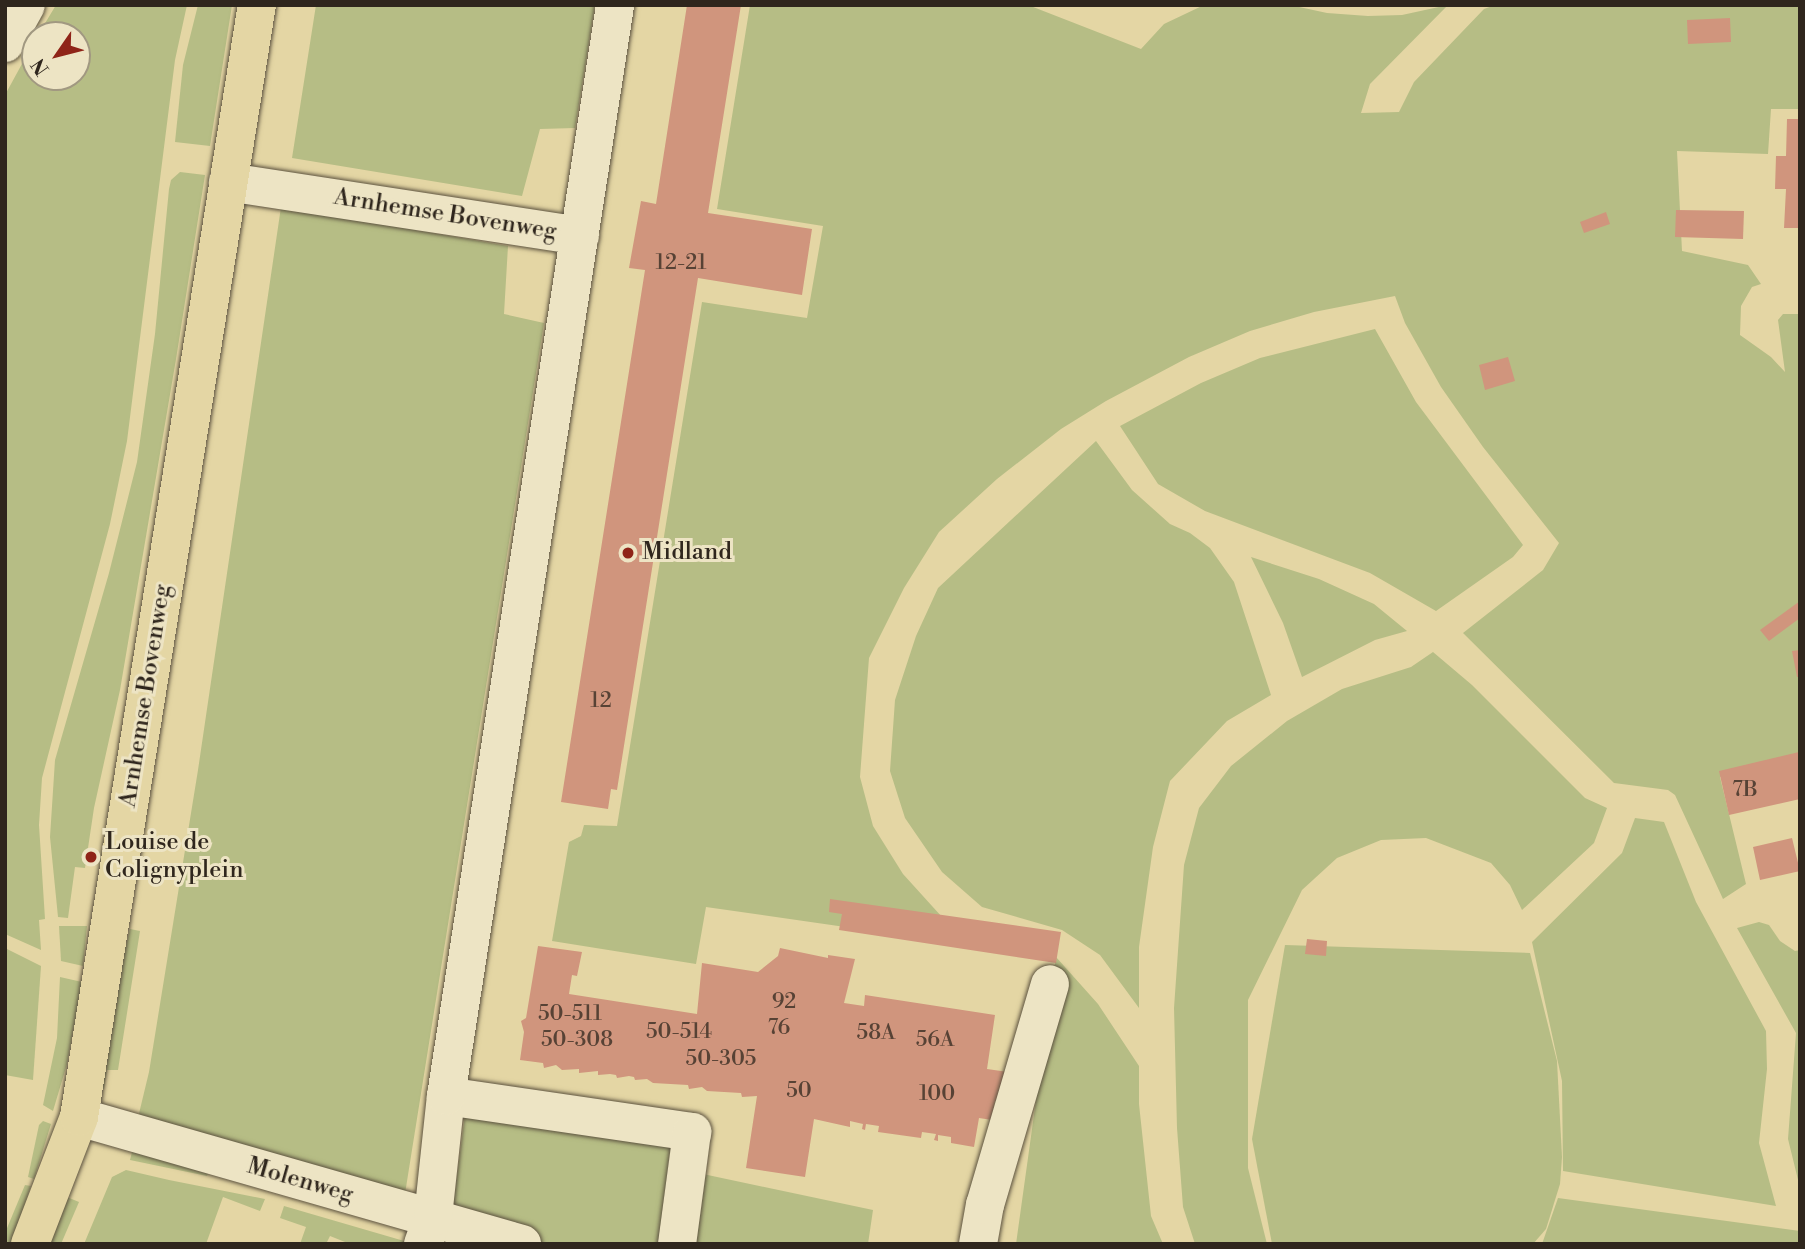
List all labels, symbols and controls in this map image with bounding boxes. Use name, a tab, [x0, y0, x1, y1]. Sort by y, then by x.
north arrow	[21, 21, 91, 91]
text: N	[26, 54, 55, 80]
street label: Arnhemse Bovenweg	[331, 183, 559, 247]
house number: 12-21	[655, 250, 707, 276]
place label: Midland	[642, 539, 732, 567]
marker: Midland	[620, 545, 636, 561]
street label: Arnhemse Bovenweg	[114, 582, 178, 810]
house number: 12	[590, 688, 612, 714]
house number: 7B	[1732, 777, 1758, 803]
place label: Louise de Colignyplein	[105, 829, 244, 885]
marker: Louise de Colignyplein	[83, 849, 99, 865]
house number: 92	[772, 989, 796, 1015]
house number: 50-511	[538, 1001, 602, 1027]
house number: 76	[768, 1015, 790, 1041]
house number: 50-514	[646, 1019, 712, 1045]
house number: 58A	[857, 1020, 895, 1046]
house number: 50-308	[541, 1027, 613, 1053]
house number: 56A	[916, 1027, 954, 1053]
house number: 50-305	[686, 1046, 756, 1072]
house number: 50	[786, 1078, 812, 1104]
house number: 100	[919, 1081, 955, 1107]
street label: Molenweg	[244, 1152, 356, 1210]

